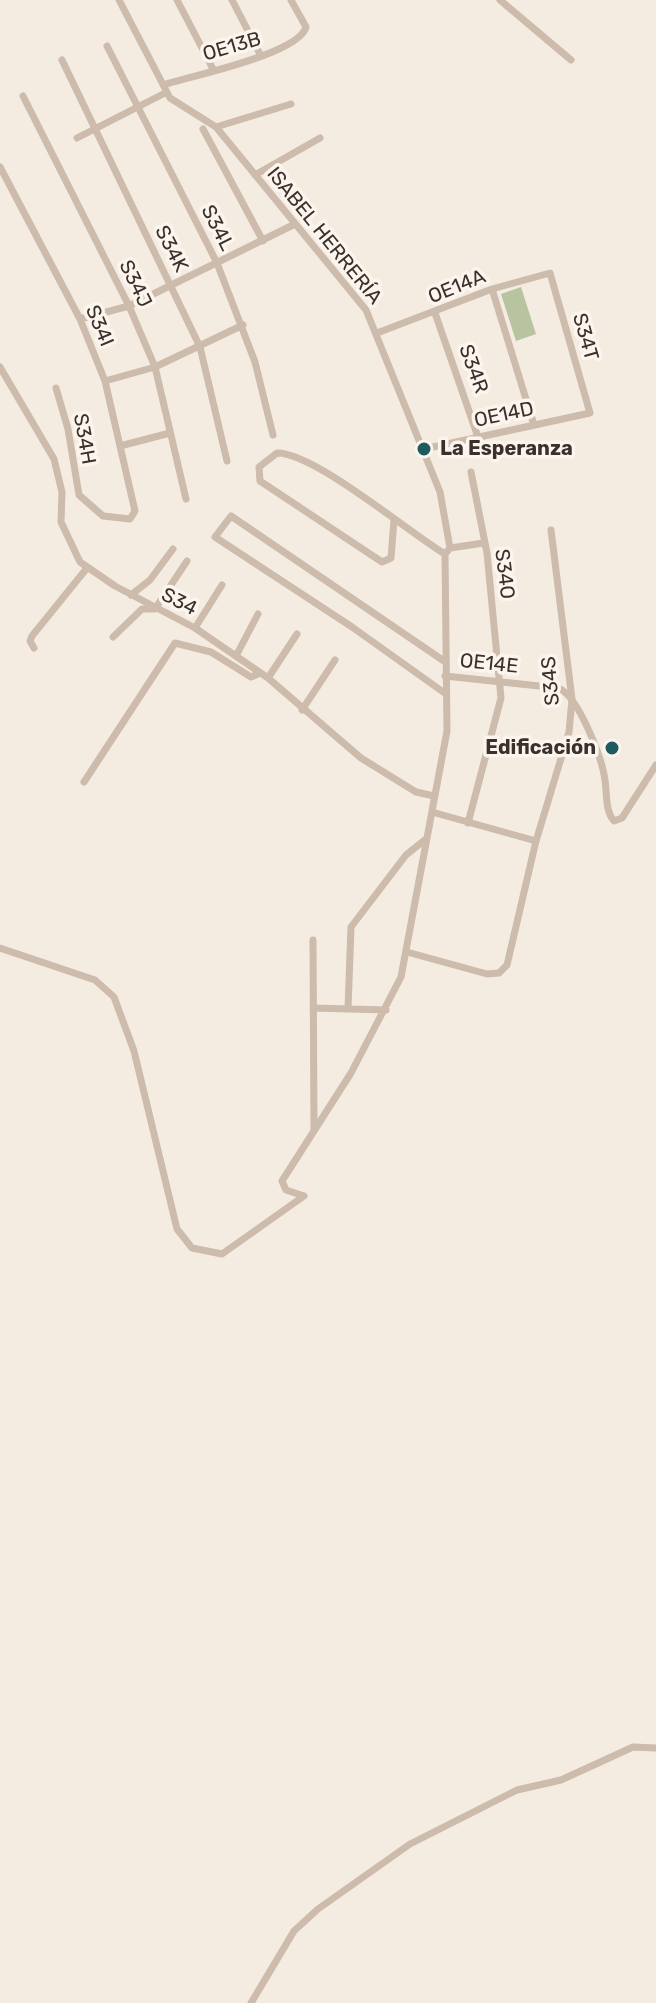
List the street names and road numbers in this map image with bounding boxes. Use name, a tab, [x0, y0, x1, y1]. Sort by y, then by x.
street label: OE13B	[200, 27, 264, 67]
street label: ISABEL HERRERÍA	[261, 163, 387, 309]
street label: S34L	[195, 201, 239, 255]
street label: S34K	[149, 222, 193, 276]
street label: S34J	[113, 256, 157, 312]
street label: OE14A	[425, 265, 489, 309]
street label: S34I	[80, 302, 118, 350]
street label: S34T	[567, 311, 603, 363]
street label: S34R	[453, 341, 493, 397]
street label: OE14D	[472, 397, 536, 433]
street label: S34H	[68, 412, 100, 466]
street label: S34O	[489, 548, 519, 600]
street label: S34	[157, 583, 201, 621]
street label: OE14E	[459, 649, 519, 679]
street label: S34S	[537, 655, 565, 707]

